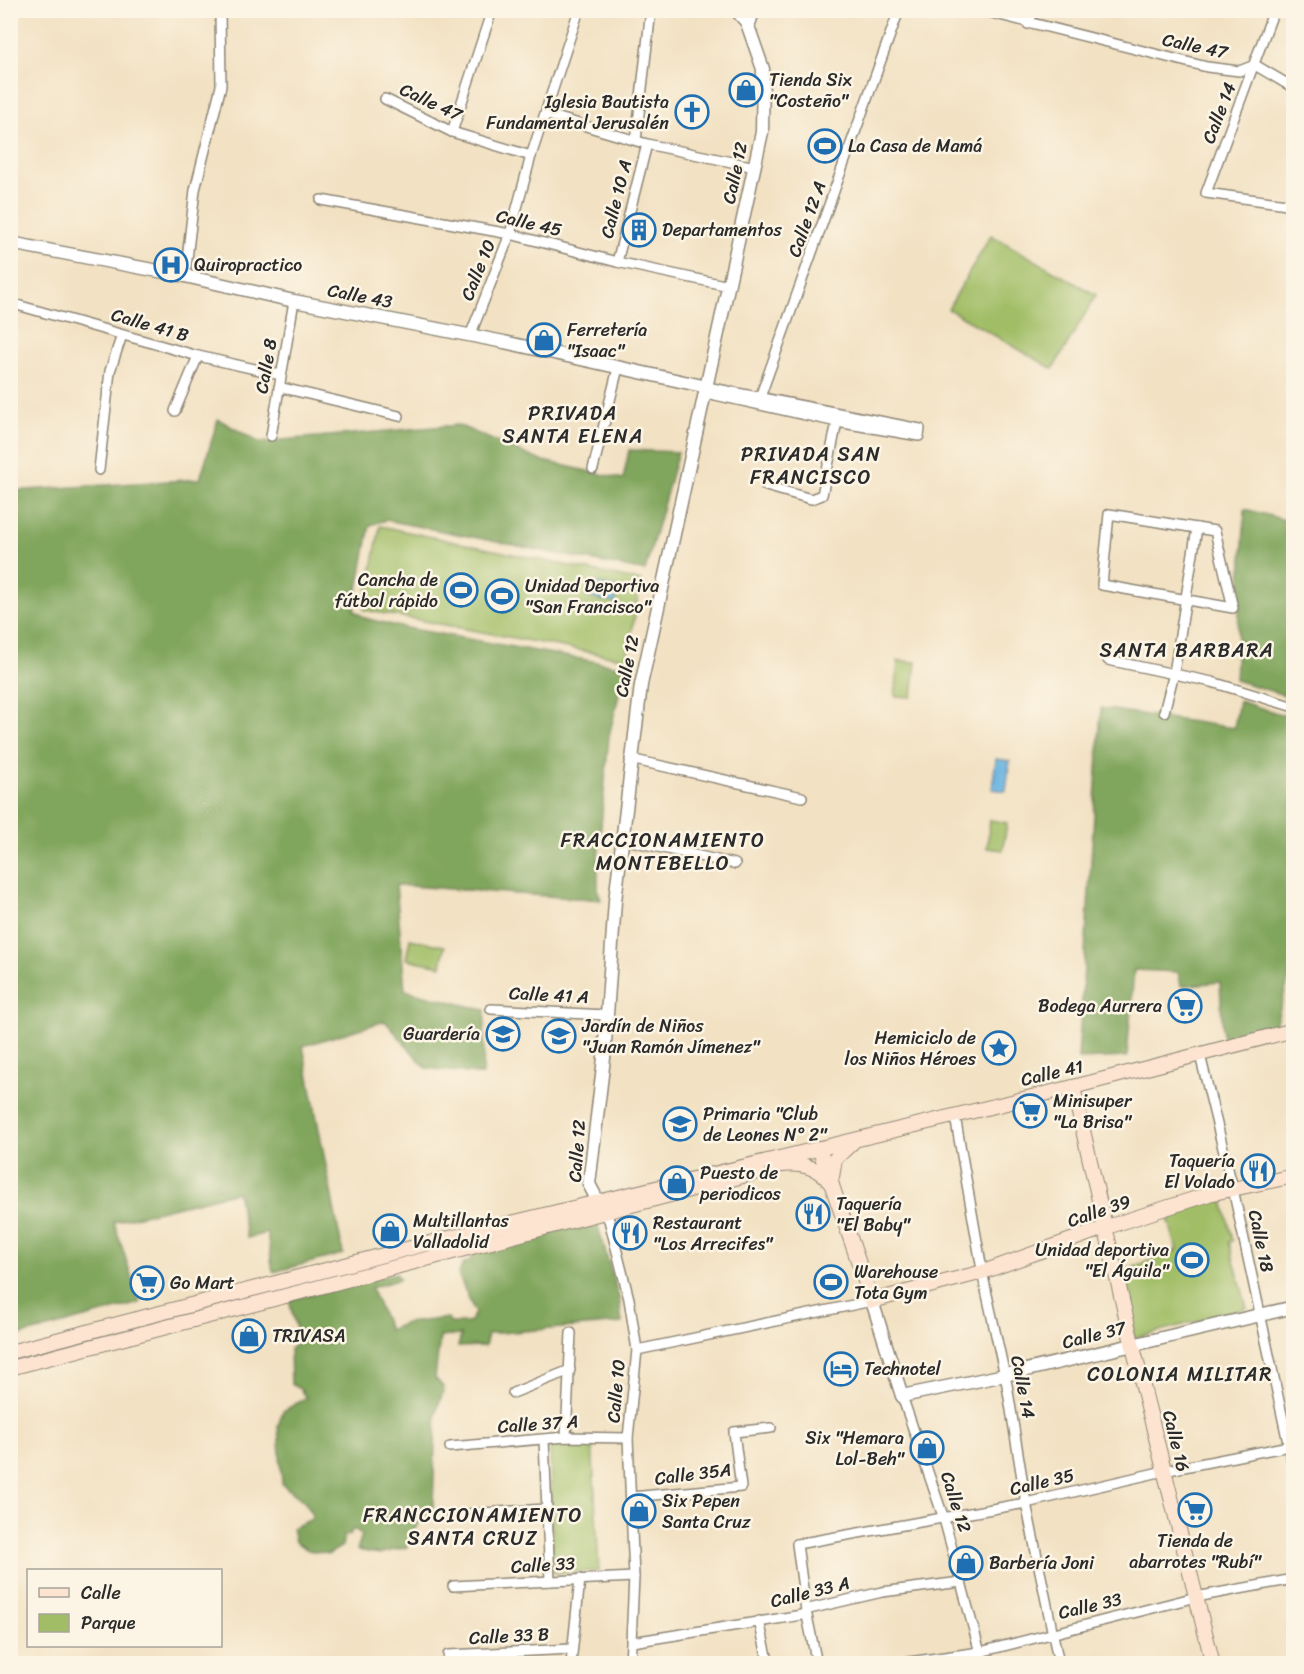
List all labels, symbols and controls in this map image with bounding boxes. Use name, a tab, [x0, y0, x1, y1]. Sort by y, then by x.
street label: Calle 47	[1159, 23, 1232, 69]
place label: Tienda Six "Costeño"	[769, 64, 852, 117]
shop icon: Tienda Six "Costeño"	[728, 72, 764, 108]
street label: Calle 47	[394, 74, 469, 131]
street label: Calle 14	[1193, 78, 1245, 148]
place label: Iglesia Bautista Fundamental Jerusalén	[486, 86, 669, 139]
church icon: Iglesia Bautista Fundamental Jerusalén	[674, 94, 710, 130]
sports icon: La Casa de Mamá	[807, 128, 843, 164]
place label: La Casa de Mamá	[848, 130, 982, 162]
street label: Calle 12	[713, 139, 757, 207]
street label: Calle 10 A	[591, 156, 641, 242]
street label: Calle 12 A	[778, 176, 836, 262]
street label: Calle 45	[493, 200, 565, 246]
building icon: Departamentos	[621, 212, 657, 248]
place label: Departamentos	[662, 214, 782, 246]
street label: Calle 10	[451, 235, 505, 305]
hospital icon: Quiropractico	[153, 247, 189, 283]
place label: Quiropractico	[194, 249, 302, 281]
street label: Calle 43	[325, 274, 395, 318]
street label: Calle 41 B	[107, 299, 193, 351]
place label: Ferretería "Isaac"	[567, 314, 647, 367]
shop icon: Ferretería "Isaac"	[526, 322, 562, 358]
street label: Calle 8	[245, 336, 287, 396]
district label: PRIVADA SANTA ELENA	[502, 396, 644, 454]
district label: PRIVADA SAN FRANCISCO	[741, 437, 881, 495]
place label: Cancha de fútbol rápido	[335, 564, 438, 617]
place label: Unidad Deportiva "San Francisco"	[525, 570, 659, 623]
sports icon: Cancha de fútbol rápido	[443, 572, 479, 608]
sports icon: Unidad Deportiva "San Francisco"	[484, 578, 520, 614]
street label: Calle 12	[605, 632, 649, 700]
district label: SANTA BARBARA	[1100, 633, 1274, 668]
district label: FRACCIONAMIENTO MONTEBELLO	[561, 823, 765, 881]
street label: Calle 41 A	[508, 977, 590, 1013]
supermarket icon: Bodega Aurrera	[1167, 988, 1203, 1024]
place label: Bodega Aurrera	[1038, 990, 1162, 1022]
place label: Jardín de Niños "Juan Ramón Jímenez"	[581, 1010, 761, 1063]
school or university icon: Guardería	[485, 1016, 521, 1052]
place label: Guardería	[403, 1018, 480, 1050]
school or university icon: Jardín de Niños "Juan Ramón Jímenez"	[541, 1018, 577, 1054]
place label: Hemiciclo de los Niños Héroes	[845, 1022, 977, 1075]
place icon: Hemiciclo de los Niños Héroes	[981, 1030, 1017, 1066]
street label: Calle 41	[1017, 1050, 1087, 1096]
place label: Minisuper "La Brisa"	[1053, 1085, 1133, 1138]
supermarket icon: Minisuper "La Brisa"	[1012, 1093, 1048, 1129]
place label: Primaria "Club de Leones N° 2"	[703, 1098, 828, 1151]
school or university icon: Primaria "Club de Leones N° 2"	[662, 1106, 698, 1142]
street label: Calle 12	[559, 1119, 595, 1183]
place label: Taquería El Volado	[1164, 1145, 1235, 1198]
restaurant icon: Taquería El Volado	[1240, 1153, 1276, 1189]
place label: Puesto de periodicos	[699, 1157, 782, 1210]
shop icon: Puesto de periodicos	[659, 1165, 695, 1201]
street label: Calle 39	[1063, 1185, 1135, 1237]
place label: Taquería "El Baby"	[836, 1188, 911, 1241]
restaurant icon: Taquería "El Baby"	[795, 1196, 831, 1232]
place label: Multillantas Valladolid	[413, 1205, 510, 1258]
place label: Restaurant "Los Arrecifes"	[653, 1207, 774, 1260]
street label: Calle 18	[1239, 1207, 1283, 1275]
shop icon: Multillantas Valladolid	[372, 1213, 408, 1249]
restaurant icon: Restaurant "Los Arrecifes"	[612, 1215, 648, 1251]
place label: Unidad deportiva "El Águila"	[1035, 1234, 1171, 1287]
sports icon: Unidad deportiva "El Águila"	[1174, 1242, 1210, 1278]
place label: Warehouse Tota Gym	[854, 1256, 938, 1309]
sports icon: Warehouse Tota Gym	[813, 1264, 849, 1300]
supermarket icon: Go Mart	[129, 1265, 165, 1301]
place label: Go Mart	[170, 1267, 235, 1299]
street label: Calle 37	[1059, 1311, 1131, 1358]
shop icon: TRIVASA	[231, 1318, 267, 1354]
place label: TRIVASA	[272, 1320, 345, 1352]
hotel icon: Technotel	[823, 1351, 859, 1387]
place label: Technotel	[864, 1353, 942, 1385]
street label: Calle 14	[1001, 1353, 1045, 1421]
district label: COLONIA MILITAR	[1087, 1357, 1273, 1392]
street label: Calle 10	[597, 1358, 635, 1424]
street label: Calle 37 A	[496, 1405, 580, 1443]
street label: Calle 16	[1153, 1407, 1199, 1475]
place label: Six "Hemara Lol-Beh"	[805, 1422, 906, 1475]
shop icon: Six "Hemara Lol-Beh"	[909, 1430, 945, 1466]
street label: Calle 35A	[653, 1453, 733, 1495]
street label: Calle 35	[1007, 1459, 1077, 1505]
street label: Calle 12	[931, 1467, 981, 1537]
place label: Six Pepen Santa Cruz	[662, 1485, 751, 1538]
supermarket icon: Tienda de abarrotes "Rubí"	[1177, 1492, 1213, 1528]
shop icon: Six Pepen Santa Cruz	[621, 1493, 657, 1529]
district label: FRANCCIONAMIENTO SANTA CRUZ	[363, 1498, 583, 1556]
place label: Tienda de abarrotes "Rubí"	[1129, 1525, 1262, 1578]
shop icon: Barbería Joni	[948, 1545, 984, 1581]
street label: Calle 33	[510, 1547, 576, 1583]
place label: Barbería Joni	[989, 1547, 1095, 1579]
street label: Calle 33 A	[767, 1567, 853, 1617]
legend	[27, 1569, 222, 1647]
text: Calle	[81, 1577, 121, 1609]
street label: Calle 33	[1055, 1583, 1125, 1629]
text: Parque	[81, 1607, 136, 1639]
street label: Calle 33 B	[468, 1618, 550, 1654]

